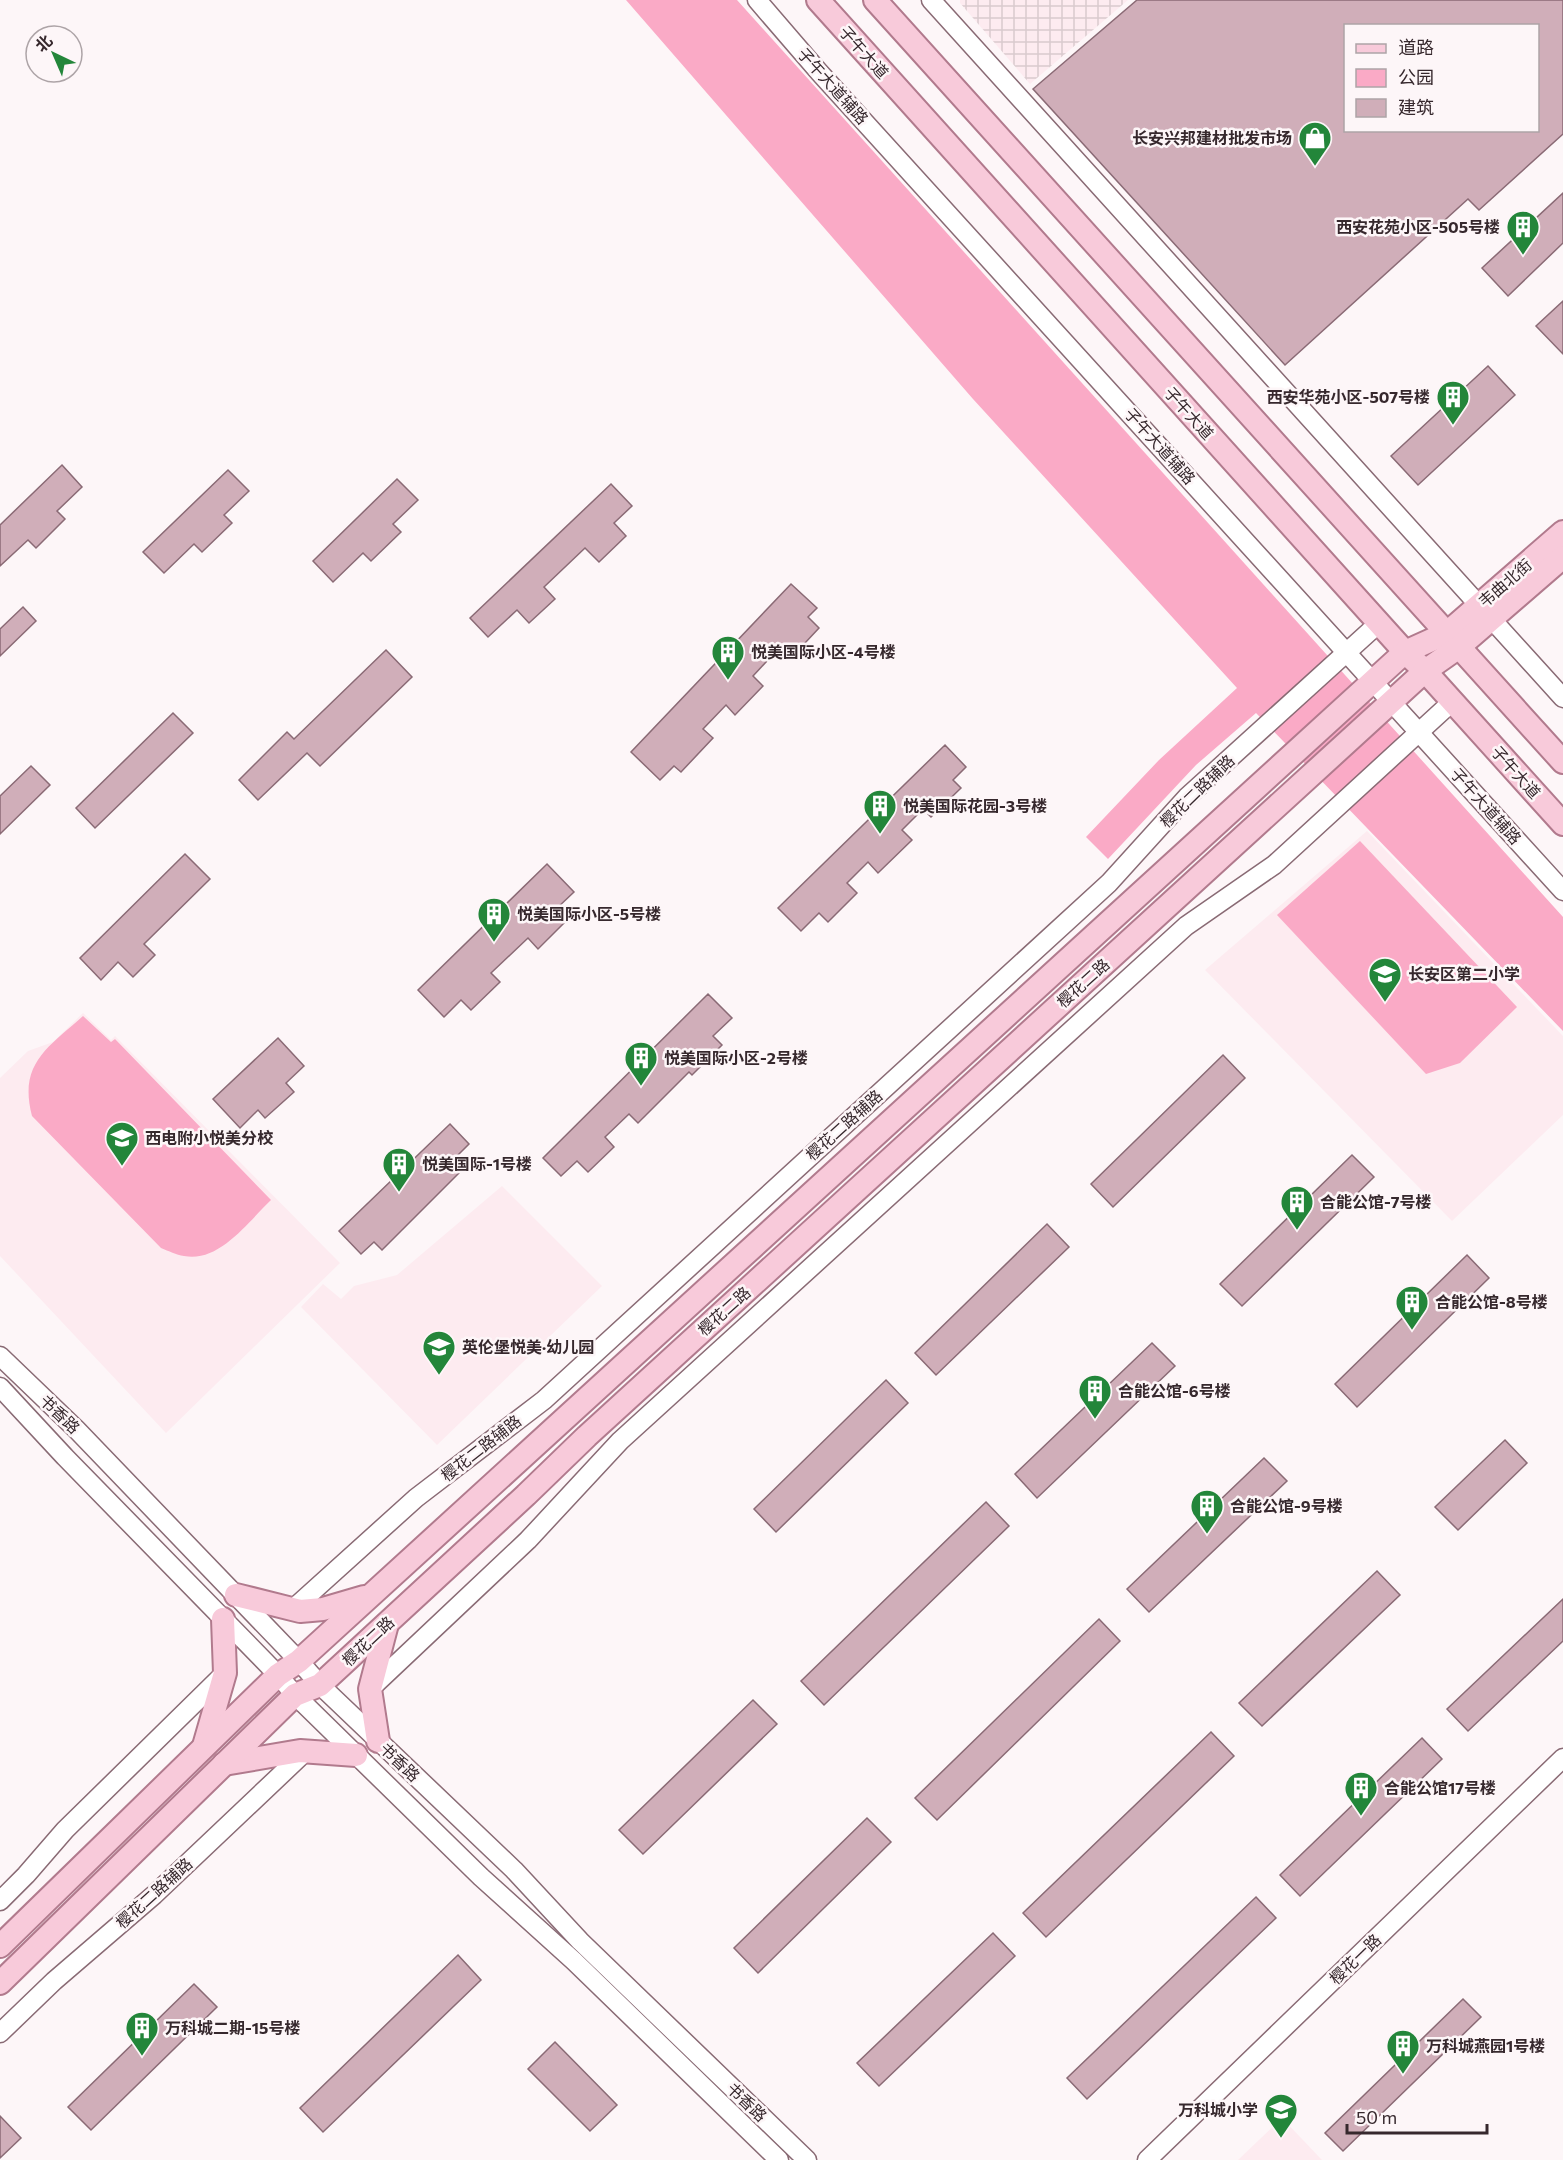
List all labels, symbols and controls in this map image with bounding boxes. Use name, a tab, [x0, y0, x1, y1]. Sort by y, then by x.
street label: 子午大道	[836, 22, 893, 82]
north arrow	[24, 24, 84, 84]
legend	[1344, 24, 1539, 132]
text: 北	[31, 30, 56, 55]
text: 道路	[1398, 36, 1434, 58]
street label: 子午大道辅路	[794, 44, 873, 128]
text: 公园	[1398, 66, 1434, 88]
text: 建筑	[1398, 96, 1434, 118]
shop icon: 长安兴邦建材批发市场	[1297, 120, 1333, 167]
place label: 长安兴邦建材批发市场	[1132, 128, 1292, 147]
building icon: 西安花苑小区-505号楼	[1505, 209, 1541, 256]
place label: 西安花苑小区-505号楼	[1336, 217, 1500, 236]
building icon: 西安华苑小区-507号楼	[1435, 379, 1471, 426]
street label: 子午大道	[1161, 383, 1218, 443]
place label: 西安华苑小区-507号楼	[1267, 387, 1430, 406]
street label: 子午大道辅路	[1121, 404, 1200, 488]
street label: 韦曲北街	[1474, 554, 1535, 611]
building icon: 悦美国际小区-4号楼	[710, 634, 746, 681]
place label: 悦美国际小区-4号楼	[751, 642, 896, 661]
street label: 子午大道	[1488, 742, 1545, 802]
street label: 樱花二路辅路	[1156, 750, 1238, 831]
street label: 子午大道辅路	[1447, 764, 1526, 848]
building icon: 悦美国际花园-3号楼	[862, 788, 898, 835]
place label: 悦美国际花园-3号楼	[903, 796, 1047, 815]
building icon: 悦美国际小区-5号楼	[476, 896, 512, 943]
place label: 悦美国际小区-5号楼	[517, 904, 661, 923]
street label: 樱花二路	[1053, 954, 1113, 1011]
school or university icon: 长安区第二小学	[1367, 956, 1403, 1003]
place label: 长安区第二小学	[1408, 964, 1520, 983]
building icon: 悦美国际小区-2号楼	[623, 1040, 659, 1087]
place label: 悦美国际小区-2号楼	[664, 1048, 808, 1067]
street label: 樱花二路辅路	[802, 1085, 886, 1164]
school or university icon: 西电附小悦美分校	[104, 1120, 140, 1167]
place label: 西电附小悦美分校	[145, 1128, 274, 1147]
building icon: 悦美国际-1号楼	[381, 1146, 417, 1193]
place label: 悦美国际-1号楼	[422, 1154, 532, 1173]
building icon: 合能公馆-7号楼	[1279, 1184, 1315, 1231]
place label: 合能公馆-7号楼	[1320, 1192, 1432, 1211]
street label: 樱花二路	[694, 1282, 754, 1339]
building icon: 合能公馆-8号楼	[1394, 1284, 1430, 1331]
place label: 合能公馆-8号楼	[1435, 1292, 1548, 1311]
school or university icon: 英伦堡悦美·幼儿园	[421, 1329, 457, 1376]
place label: 英伦堡悦美·幼儿园	[462, 1337, 594, 1356]
building icon: 合能公馆-6号楼	[1077, 1373, 1113, 1420]
place label: 合能公馆-6号楼	[1118, 1381, 1231, 1400]
street label: 书香路	[36, 1390, 84, 1437]
street label: 樱花二路辅路	[437, 1411, 524, 1485]
building icon: 合能公馆-9号楼	[1189, 1488, 1225, 1535]
place label: 合能公馆-9号楼	[1230, 1496, 1343, 1515]
street label: 樱花二路	[338, 1612, 398, 1669]
street label: 书香路	[376, 1738, 424, 1785]
building icon: 合能公馆17号楼	[1343, 1770, 1379, 1817]
place label: 合能公馆17号楼	[1384, 1778, 1496, 1797]
street label: 樱花二路辅路	[112, 1853, 196, 1932]
street label: 樱花一路	[1325, 1930, 1384, 1988]
building icon: 万科城二期-15号楼	[124, 2010, 160, 2057]
place label: 万科城二期-15号楼	[165, 2018, 300, 2037]
building icon: 万科城燕园1号楼	[1385, 2028, 1421, 2075]
place label: 万科城燕园1号楼	[1426, 2036, 1545, 2055]
street label: 书香路	[723, 2078, 771, 2125]
school or university icon: 万科城小学	[1263, 2092, 1299, 2139]
scale bar	[1347, 2097, 1486, 2135]
place label: 万科城小学	[1178, 2100, 1258, 2119]
text: 50 m	[1356, 2106, 1397, 2128]

